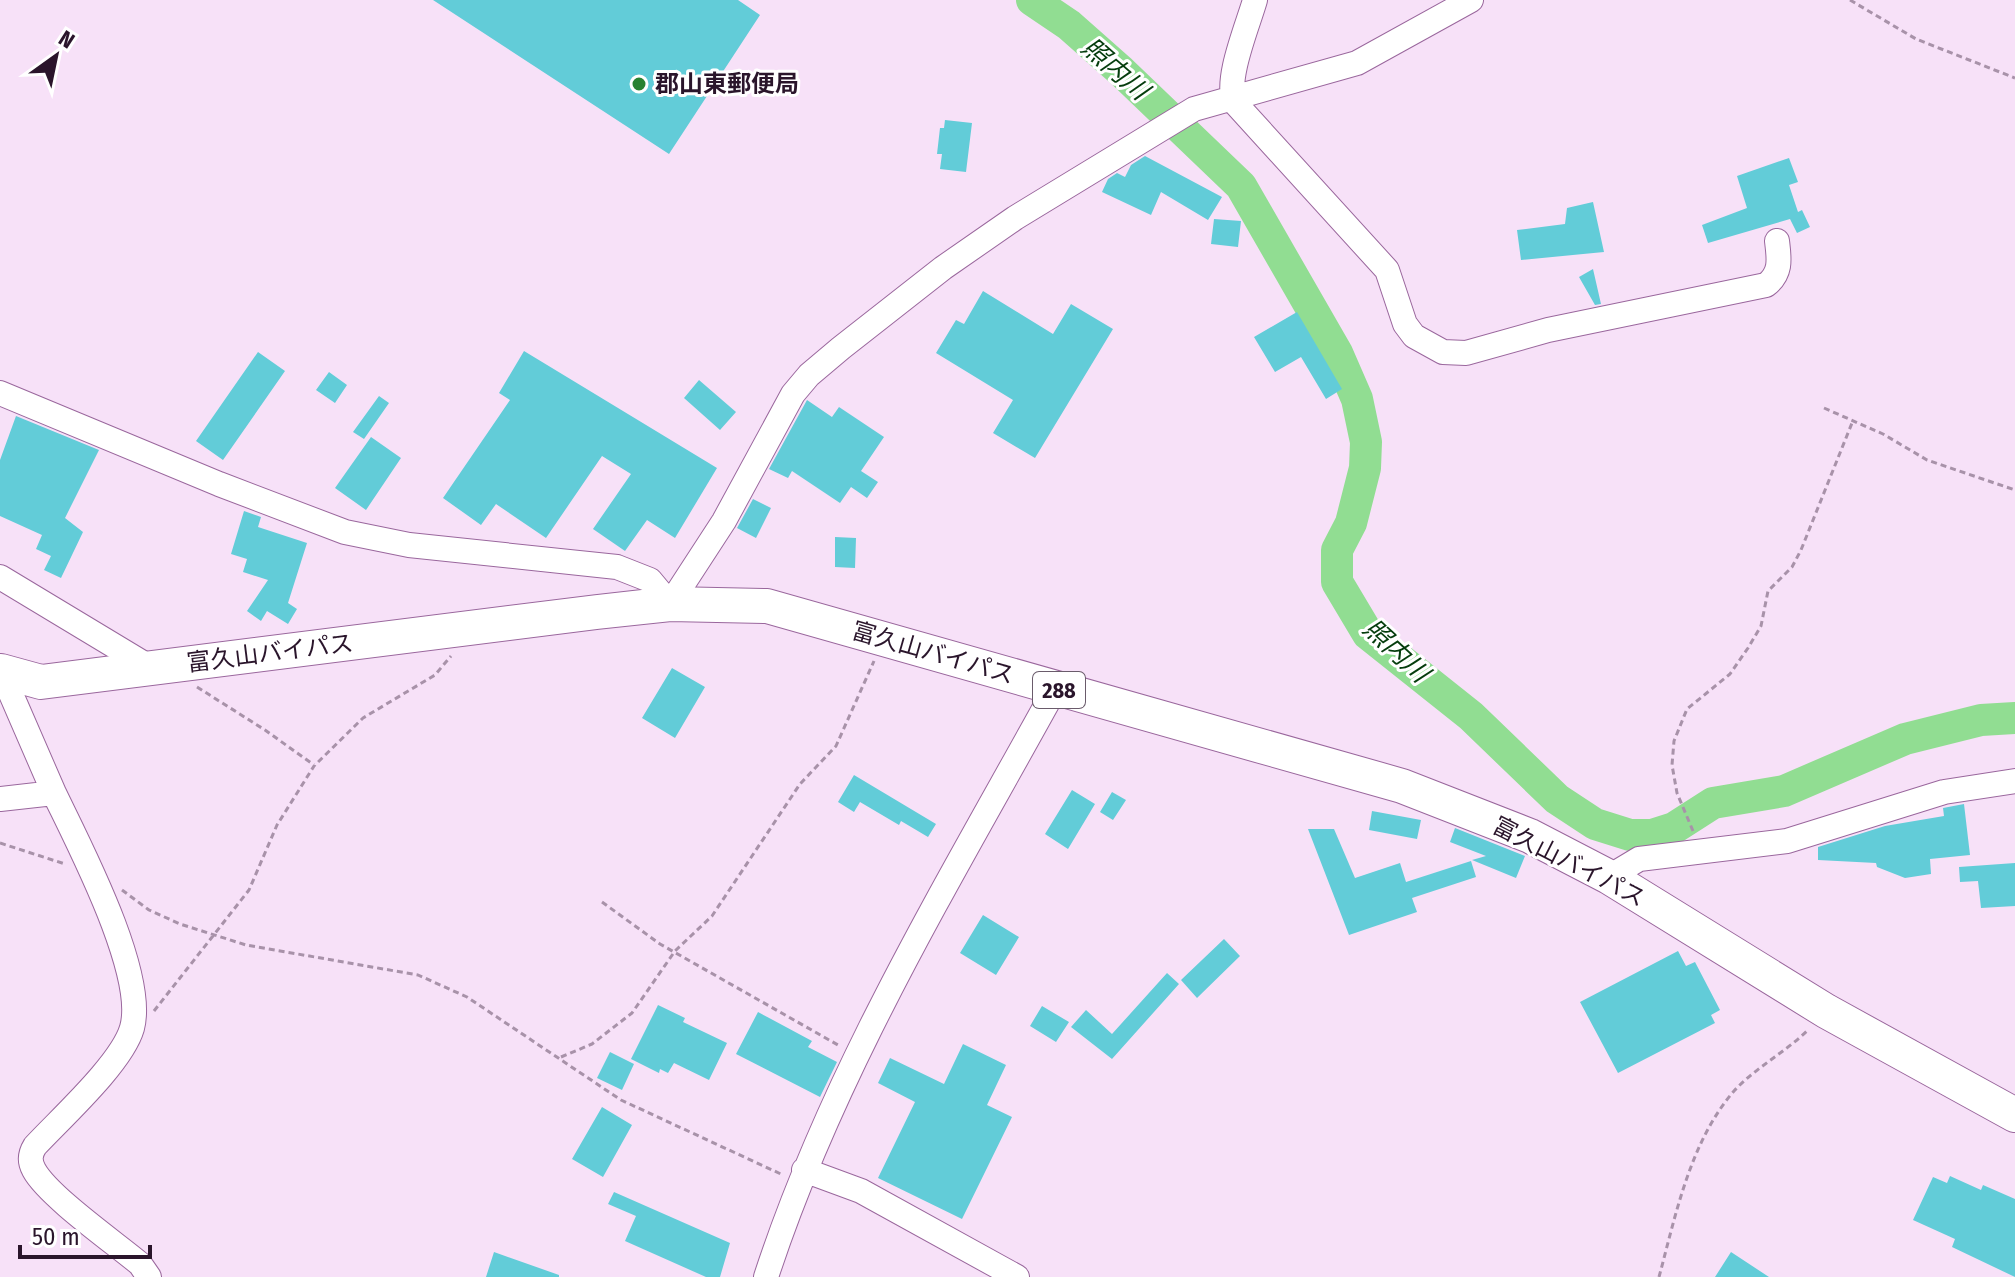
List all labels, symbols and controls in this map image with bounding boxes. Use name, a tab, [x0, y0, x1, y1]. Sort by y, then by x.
north arrow	[16, 16, 96, 96]
text: N	[54, 25, 80, 55]
water label: 照内川	[1075, 32, 1157, 108]
place label: 郡山東郵便局	[655, 70, 799, 98]
marker: 郡山東郵便局	[630, 75, 648, 93]
water label: 照内川	[1357, 613, 1437, 691]
street label: 富久山バイパス	[849, 616, 1017, 690]
street label: 富久山バイパス	[185, 629, 355, 677]
road number: 288	[1033, 672, 1085, 708]
street label: 富久山バイパス	[1488, 811, 1650, 913]
scale bar	[20, 1209, 150, 1259]
text: 50 m	[32, 1223, 80, 1251]

